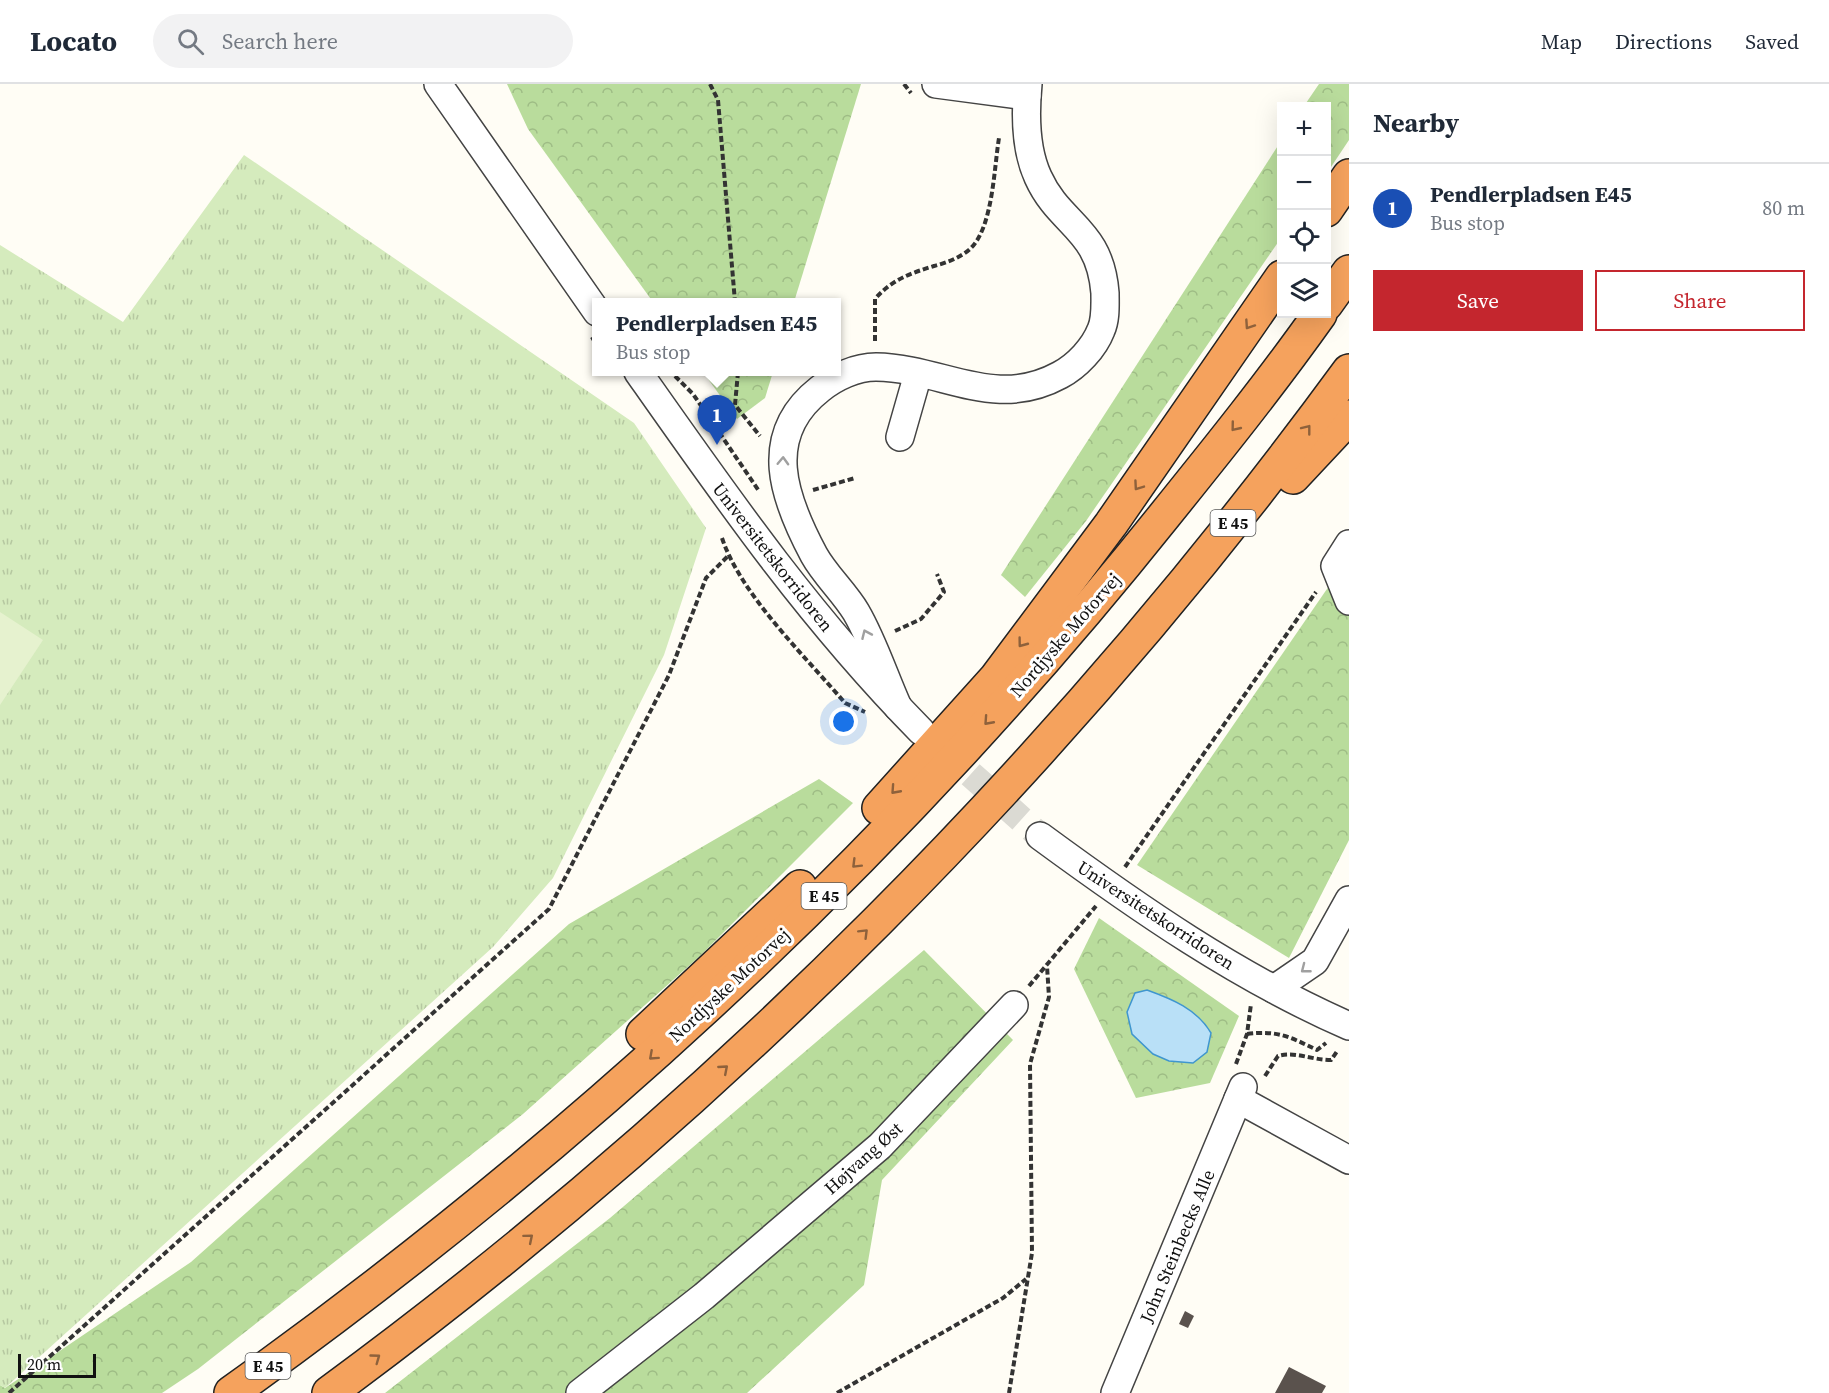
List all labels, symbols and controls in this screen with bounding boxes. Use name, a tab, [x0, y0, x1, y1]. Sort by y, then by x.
search box	[153, 14, 573, 68]
text: Locato	[30, 22, 117, 60]
icon: search	[174, 25, 207, 58]
text: Search here	[222, 26, 338, 56]
text: Map	[1541, 27, 1582, 56]
text: Directions	[1615, 27, 1712, 56]
text: Saved	[1745, 27, 1799, 56]
map controls	[1277, 102, 1331, 318]
button: +	[1277, 102, 1331, 156]
text: Nearby	[1373, 105, 1459, 141]
button: −	[1277, 156, 1331, 210]
text: Pendlerpladsen E45	[1430, 179, 1632, 209]
text: 1	[1387, 194, 1398, 222]
text: 80 m	[1762, 194, 1805, 222]
text: Bus stop	[1430, 209, 1505, 237]
button: locate	[1277, 210, 1331, 264]
button: layers	[1277, 264, 1331, 318]
button: Save	[1373, 270, 1583, 331]
button: Share	[1595, 270, 1805, 331]
popup	[592, 298, 841, 376]
text: Pendlerpladsen E45	[616, 308, 817, 338]
one-way arrow	[1245, 319, 1256, 330]
text: Bus stop	[616, 338, 691, 366]
pin: 1	[698, 396, 736, 445]
one-way arrow	[1232, 421, 1243, 432]
one-way arrow	[1299, 425, 1310, 436]
one-way arrow	[777, 457, 790, 466]
street label: Universitetskorridoren	[707, 477, 839, 637]
one-way arrow	[1134, 479, 1145, 490]
road number: E 45	[1210, 510, 1256, 536]
street label: Nordjyske Motorvej	[1004, 568, 1126, 702]
one-way arrow	[861, 629, 873, 640]
one-way arrow	[1019, 636, 1030, 647]
your location	[829, 707, 858, 736]
one-way arrow	[984, 715, 995, 725]
one-way arrow	[891, 783, 902, 794]
street label: Universitetskorridoren	[1072, 855, 1240, 975]
one-way arrow	[852, 857, 863, 868]
road number: E 45	[802, 883, 846, 909]
street label: Nordjyske Motorvej	[663, 922, 795, 1048]
one-way arrow	[857, 929, 867, 940]
one-way arrow	[1301, 961, 1312, 972]
one-way arrow	[649, 1049, 660, 1060]
one-way arrow	[717, 1065, 728, 1076]
street label: Højvang Øst	[818, 1116, 908, 1200]
street label: John Steinbecks Alle	[1133, 1166, 1221, 1327]
one-way arrow	[522, 1235, 533, 1246]
scale bar	[18, 1351, 96, 1378]
text: 20 m	[27, 1353, 61, 1375]
road number: E 45	[246, 1353, 290, 1379]
one-way arrow	[369, 1355, 380, 1366]

